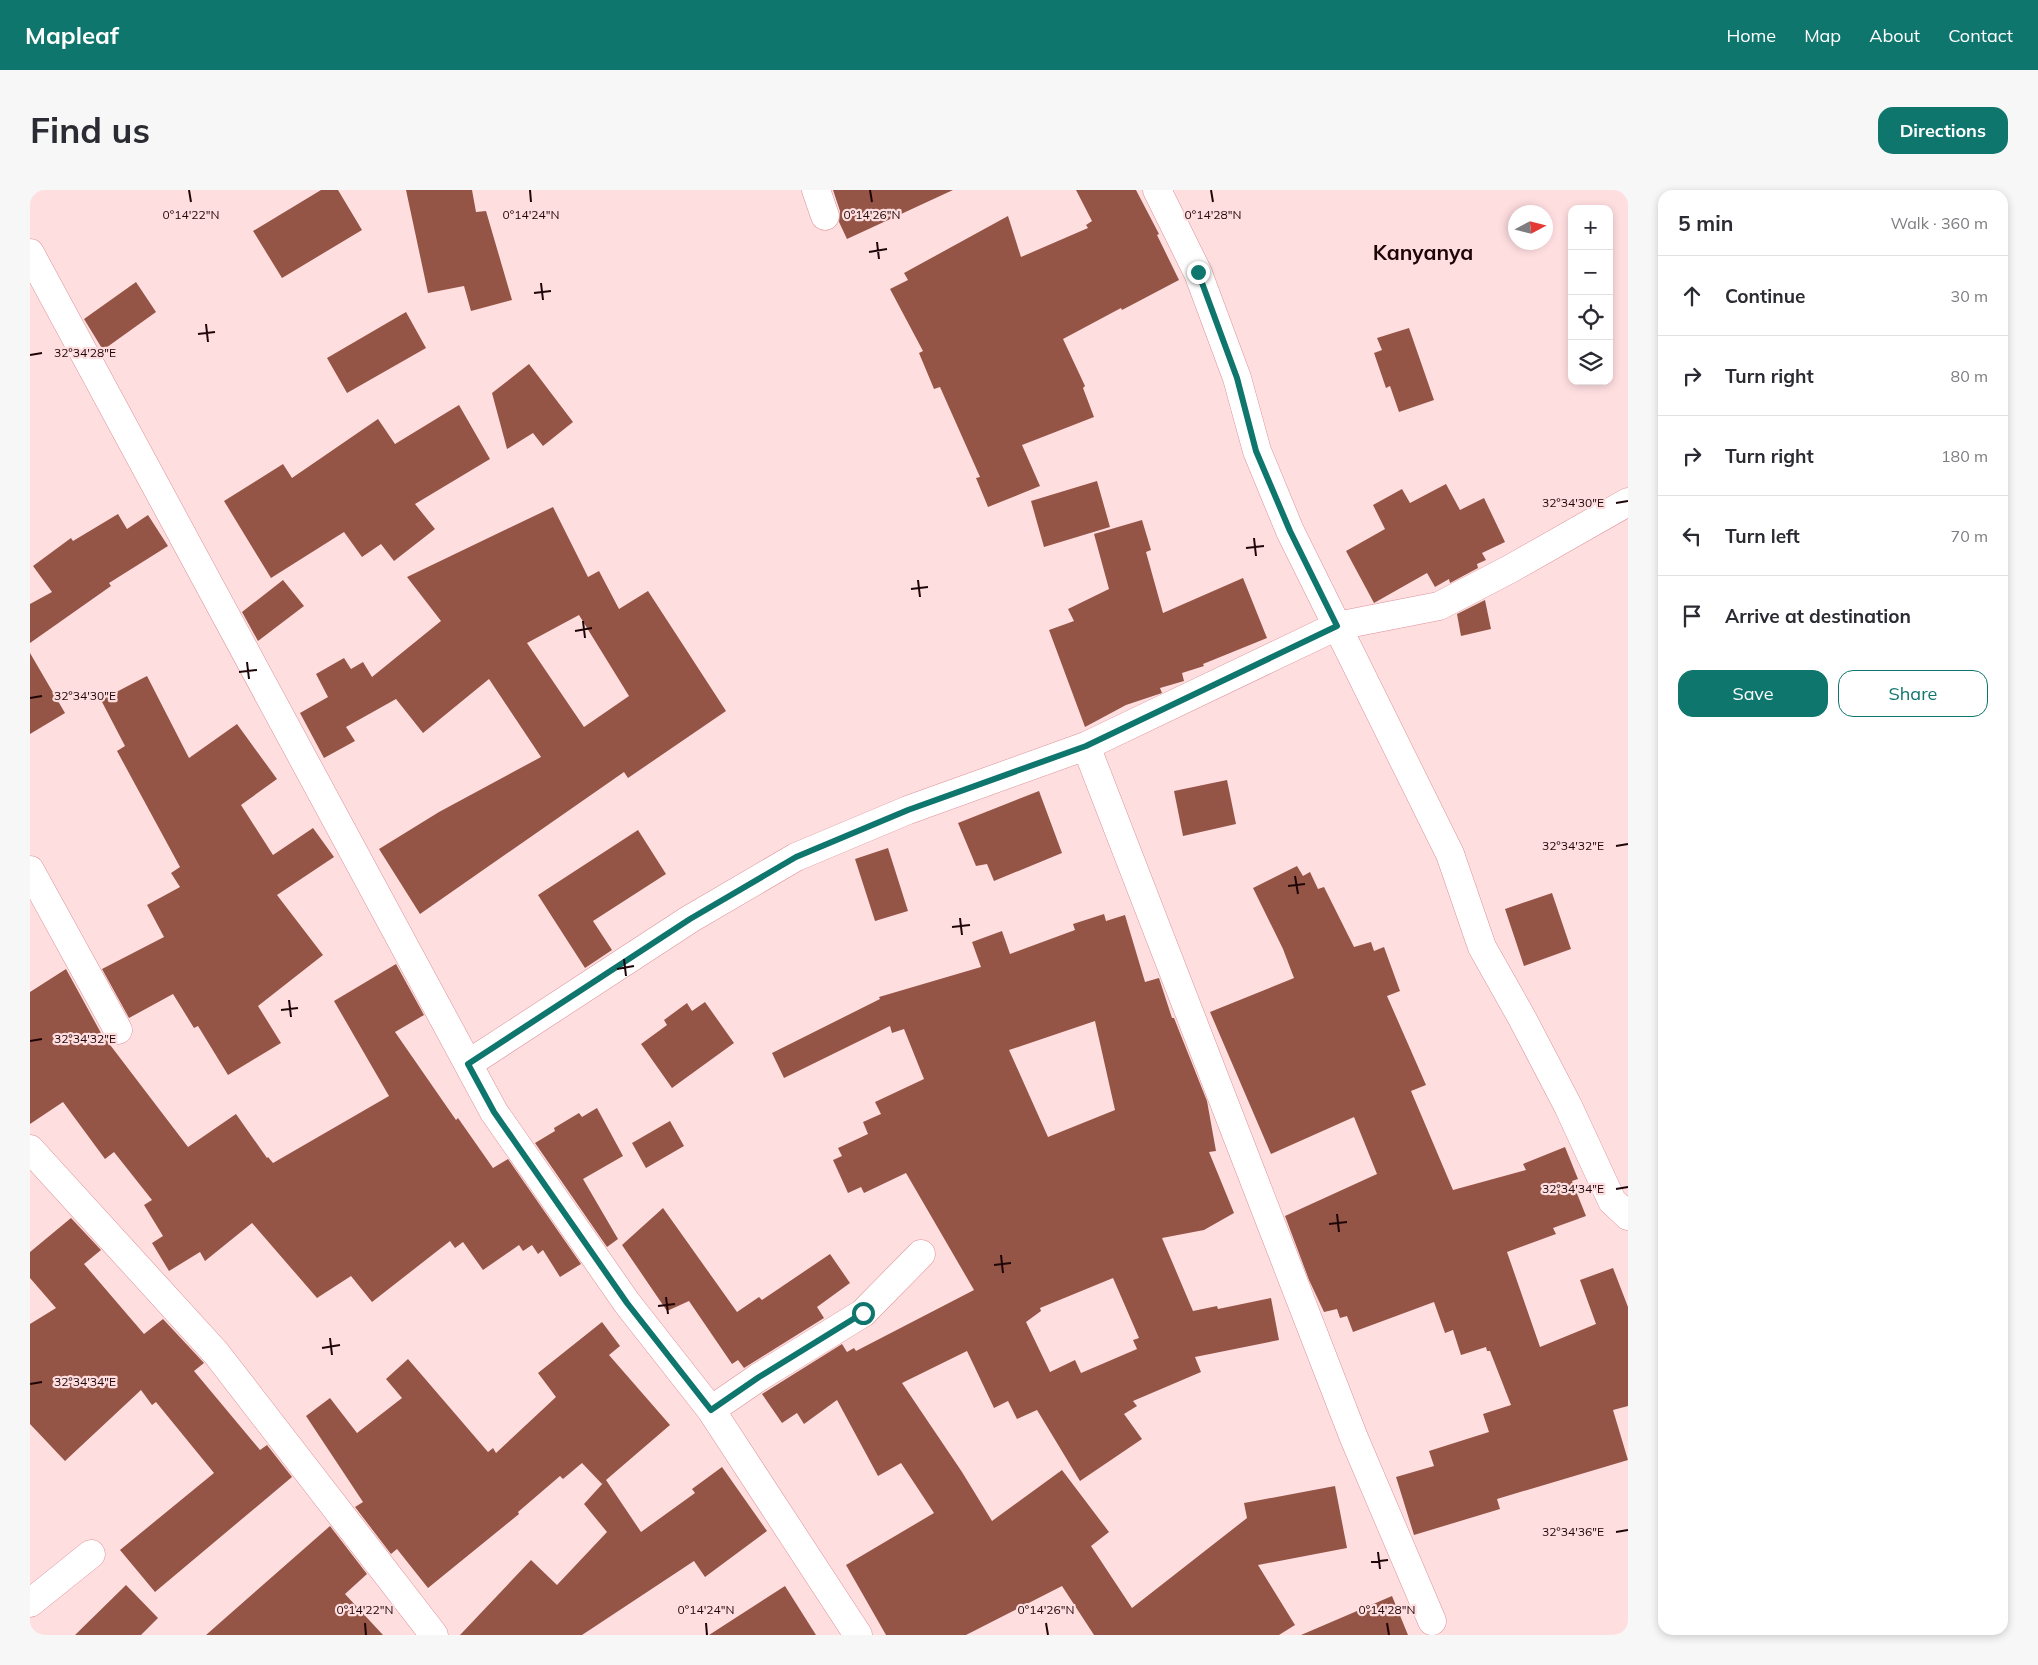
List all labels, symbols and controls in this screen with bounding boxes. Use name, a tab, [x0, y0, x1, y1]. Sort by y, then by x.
text: Mapleaf	[25, 20, 119, 50]
text: Home	[1726, 24, 1776, 47]
text: Map	[1804, 24, 1841, 47]
text: About	[1869, 24, 1920, 47]
text: Contact	[1948, 24, 2013, 47]
button: Directions	[1878, 107, 2008, 154]
text: Find us	[30, 108, 150, 152]
north arrow	[1508, 205, 1553, 250]
map controls	[1568, 205, 1613, 385]
button: +	[1568, 205, 1613, 250]
text: 0°14'22"N	[163, 207, 219, 222]
text: 0°14'24"N	[503, 207, 559, 222]
text: 0°14'26"N	[844, 207, 900, 222]
text: 0°14'28"N	[1185, 207, 1241, 222]
text: 5 min	[1678, 210, 1733, 236]
text: Walk · 360 m	[1890, 213, 1988, 233]
district label: Kanyanya	[1373, 239, 1473, 265]
button: −	[1568, 250, 1613, 295]
route end	[1187, 261, 1210, 284]
icon: ahead	[1678, 282, 1706, 310]
text: Continue	[1725, 284, 1805, 308]
text: 30 m	[1951, 286, 1988, 306]
button: locate	[1568, 295, 1613, 340]
button: layers	[1568, 340, 1613, 385]
text: 32°34'28"E	[54, 345, 116, 360]
icon: right	[1678, 362, 1706, 390]
text: Turn right	[1725, 364, 1814, 388]
text: 80 m	[1951, 366, 1988, 386]
icon: right	[1678, 442, 1706, 470]
text: Turn right	[1725, 444, 1814, 468]
text: 180 m	[1941, 446, 1988, 466]
text: 32°34'30"E	[1542, 495, 1604, 510]
icon: left	[1678, 522, 1706, 550]
text: Turn left	[1725, 524, 1800, 548]
text: 70 m	[1951, 526, 1988, 546]
icon: arrive	[1678, 602, 1706, 630]
text: Arrive at destination	[1725, 604, 1911, 628]
button: Save	[1678, 670, 1828, 717]
button: Share	[1838, 670, 1988, 717]
text: 32°34'30"E	[54, 688, 116, 703]
text: 32°34'32"E	[1542, 838, 1604, 853]
text: 32°34'32"E	[54, 1031, 116, 1046]
text: 32°34'34"E	[1542, 1181, 1604, 1196]
route start	[852, 1302, 875, 1325]
text: 32°34'34"E	[54, 1374, 116, 1389]
text: 32°34'36"E	[1542, 1524, 1604, 1539]
text: 0°14'22"N	[337, 1602, 393, 1617]
text: 0°14'24"N	[678, 1602, 734, 1617]
text: 0°14'26"N	[1018, 1602, 1074, 1617]
text: 0°14'28"N	[1359, 1602, 1415, 1617]

